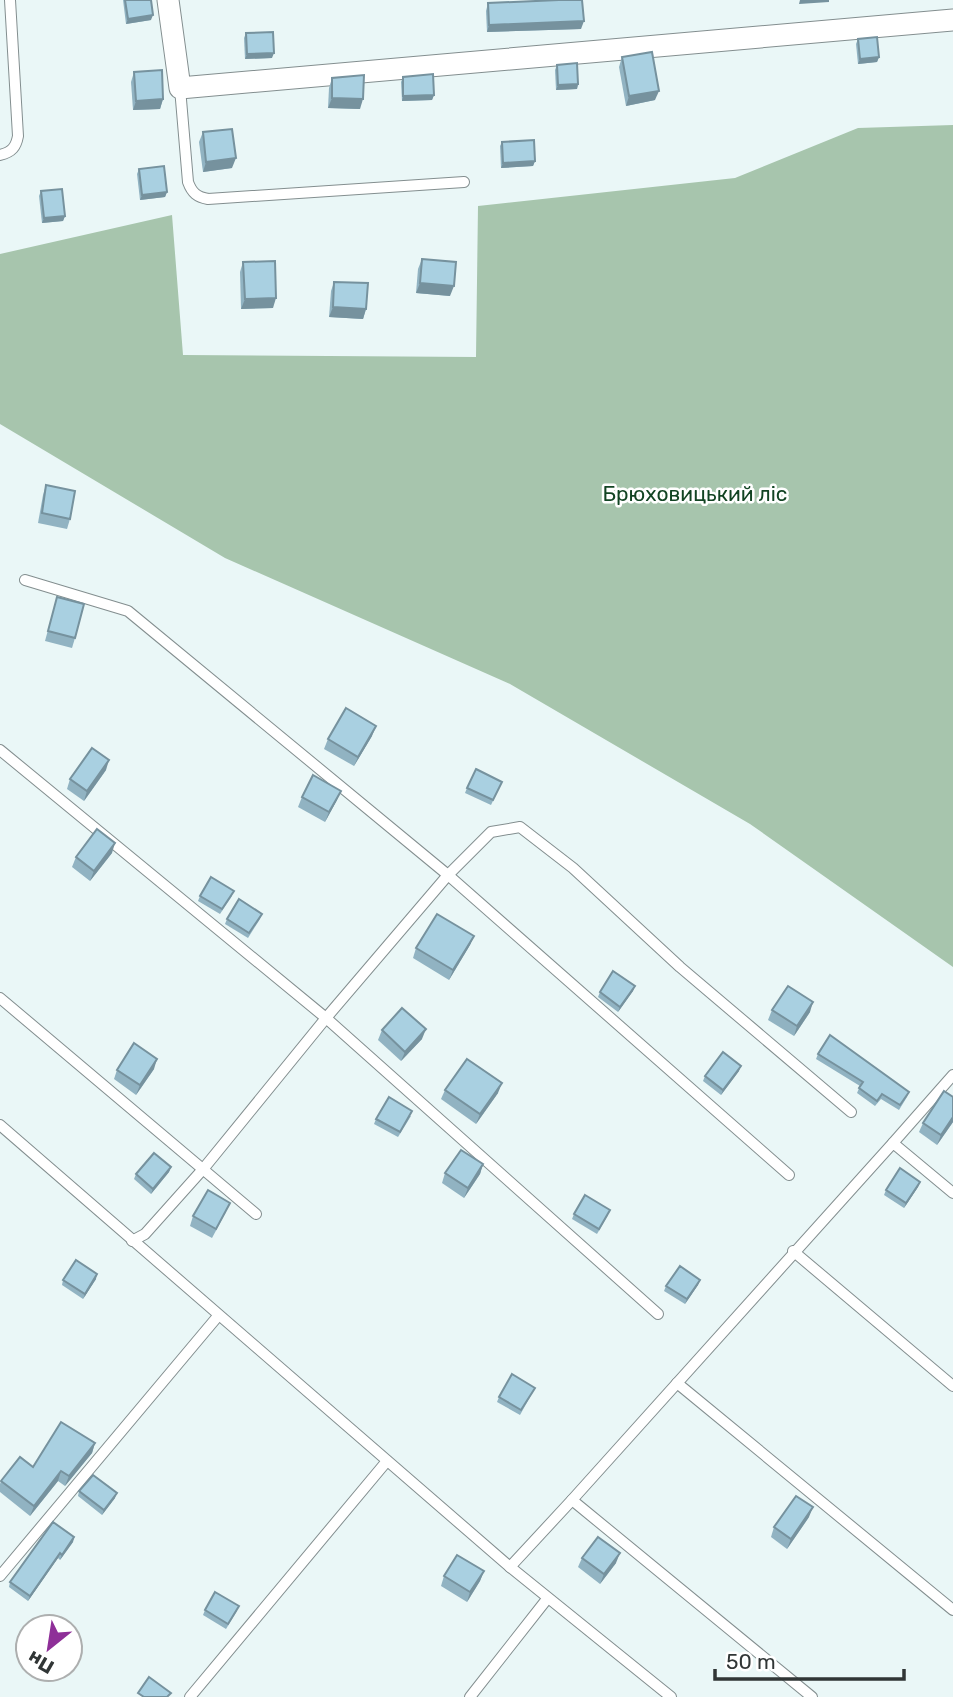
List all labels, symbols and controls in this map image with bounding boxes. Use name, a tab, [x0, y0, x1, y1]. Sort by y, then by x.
park label: Брюховицький ліс	[603, 481, 787, 506]
north arrow	[14, 1613, 84, 1683]
scale bar	[715, 1638, 904, 1682]
text: Пн	[24, 1646, 58, 1679]
text: 50 m	[726, 1649, 776, 1674]

